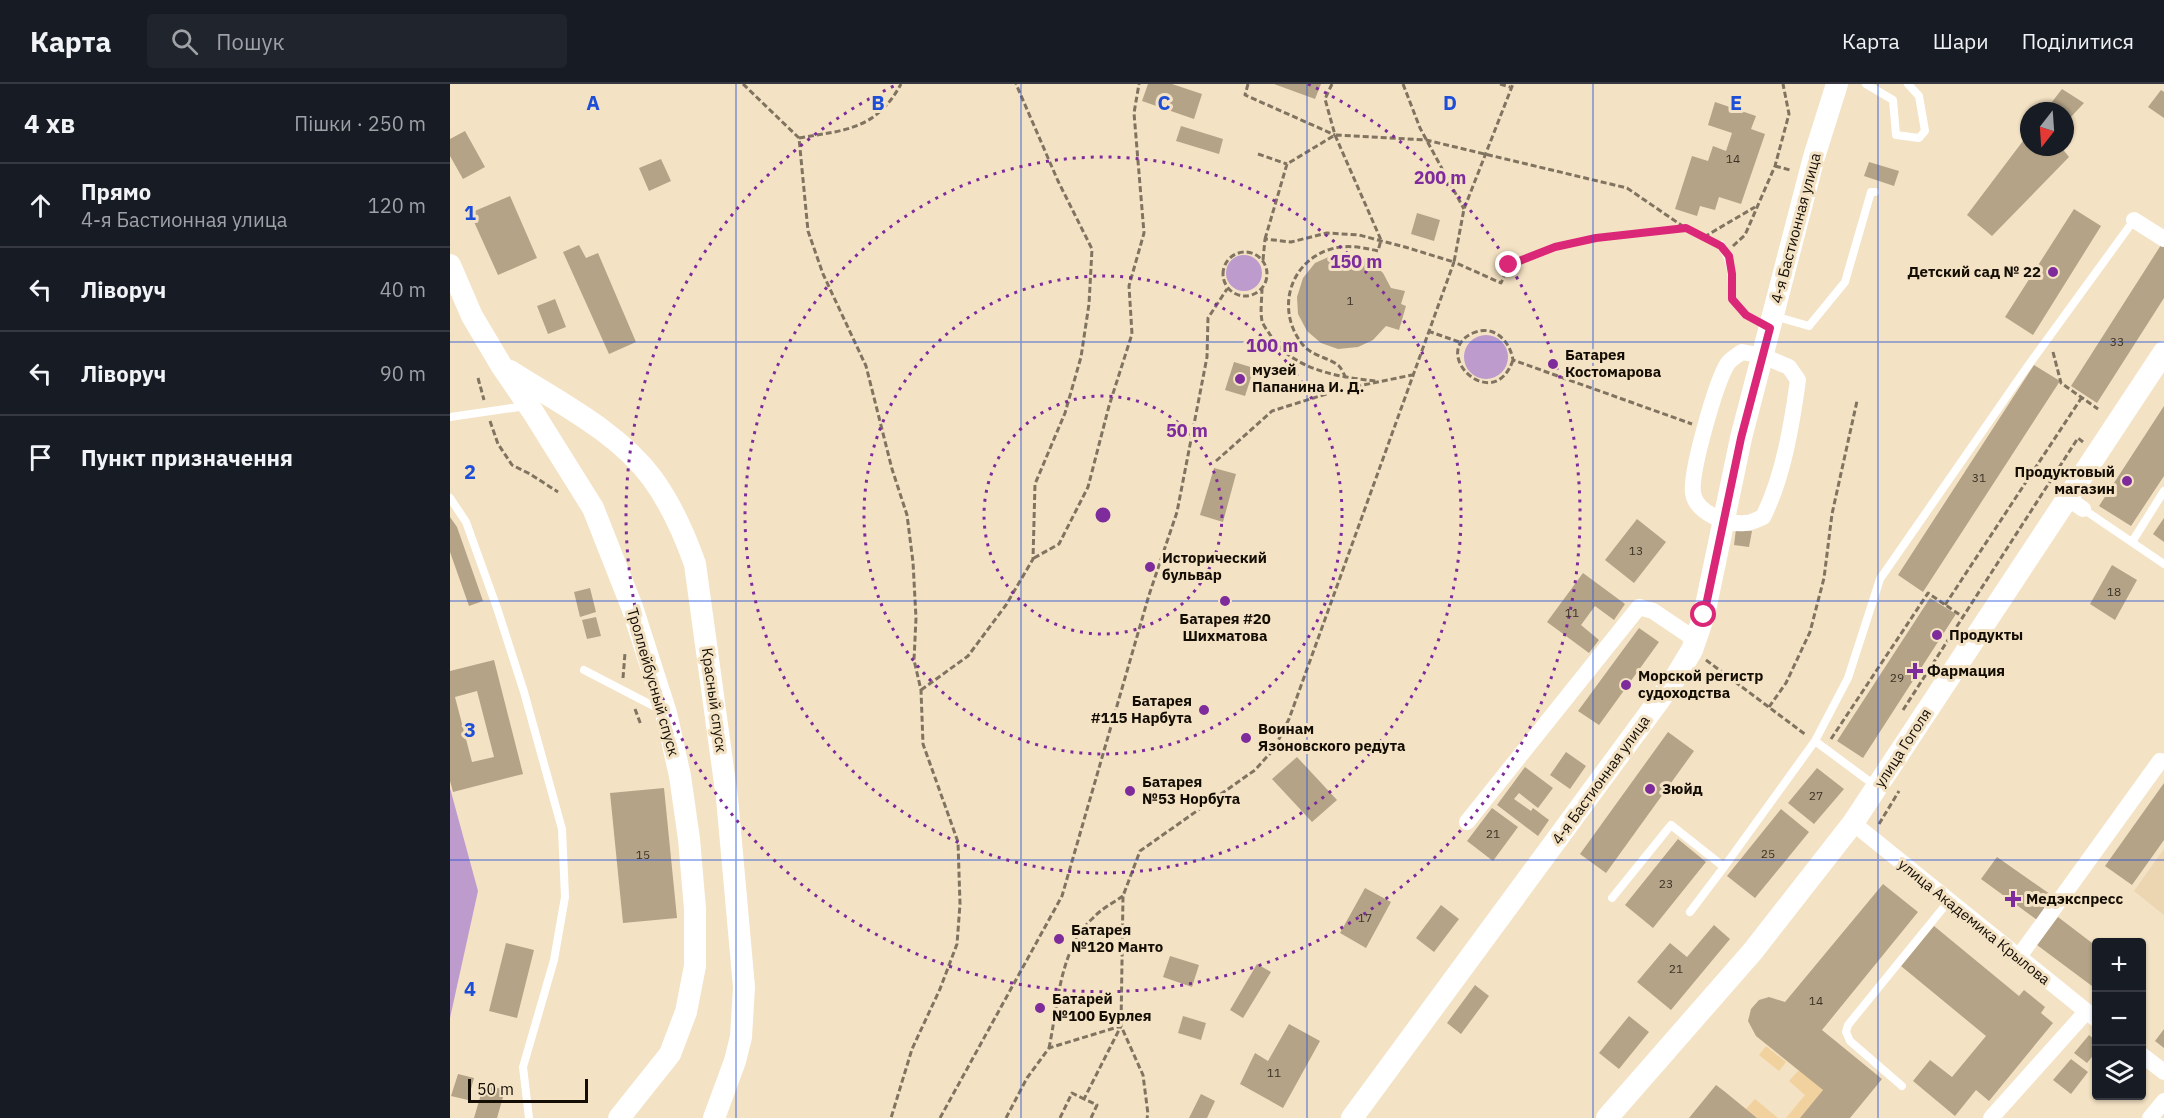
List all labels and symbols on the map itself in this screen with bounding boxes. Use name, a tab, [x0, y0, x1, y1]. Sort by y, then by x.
text: A	[586, 89, 600, 116]
text: B	[871, 89, 885, 116]
text: C	[1157, 89, 1171, 116]
text: D	[1443, 89, 1457, 116]
text: E	[1730, 89, 1742, 116]
north arrow	[2020, 102, 2074, 156]
house number: 14	[1726, 151, 1740, 166]
street label: 4-я Бастионная улица	[1766, 151, 1825, 305]
text: 200 m	[1414, 166, 1466, 189]
text: 1	[464, 199, 476, 226]
text: 150 m	[1330, 250, 1382, 273]
route end	[1495, 251, 1521, 277]
place label: Детский сад № 22	[1908, 262, 2041, 281]
marker: Детский сад № 22	[2046, 265, 2060, 279]
house number: 1	[1346, 293, 1354, 308]
text: 100 m	[1246, 334, 1298, 357]
house number: 33	[2110, 334, 2124, 349]
place label: Батарея Костомарова	[1565, 345, 1662, 381]
marker: Батарея Костомарова	[1546, 357, 1560, 371]
place label: музей Папанина И. Д.	[1252, 360, 1365, 396]
marker: музей Папанина И. Д.	[1233, 372, 1247, 386]
text: 50 m	[1166, 419, 1208, 442]
text: 2	[464, 458, 476, 485]
place label: Продуктовый магазин	[2015, 462, 2115, 498]
house number: 31	[1972, 470, 1986, 485]
marker: Продуктовый магазин	[2120, 474, 2134, 488]
centre of rings	[1093, 505, 1113, 525]
house number: 13	[1629, 543, 1643, 558]
place label: Исторический бульвар	[1162, 548, 1267, 584]
marker: Исторический бульвар	[1143, 560, 1157, 574]
house number: 18	[2107, 584, 2121, 599]
marker: Батарея #20 Шихматова	[1218, 594, 1232, 608]
route start	[1690, 601, 1716, 627]
house number: 11	[1565, 605, 1579, 620]
street label: Троллейбусный спуск	[623, 606, 684, 758]
place label: Батарея #20 Шихматова	[1179, 609, 1271, 645]
place label: Продукты	[1949, 625, 2023, 644]
marker: Продукты	[1930, 628, 1944, 642]
street label: Красный спуск	[698, 646, 731, 753]
place label: Фармация	[1927, 661, 2005, 680]
marker: Фармация	[1908, 664, 1922, 678]
place label: Морской регистр судоходства	[1638, 666, 1763, 702]
house number: 29	[1890, 670, 1904, 685]
marker: Морской регистр судоходства	[1619, 678, 1633, 692]
place label: Батарея #115 Нарбута	[1091, 691, 1192, 727]
marker: Батарея #115 Нарбута	[1197, 703, 1211, 717]
street label: улица Гоголя	[1870, 705, 1935, 791]
street label: 4-я Бастионная улица	[1547, 712, 1654, 848]
text: 3	[464, 716, 476, 743]
place label: Воинам Язоновского редута	[1258, 719, 1406, 755]
marker: Воинам Язоновского редута	[1239, 731, 1253, 745]
place label: Батарея №53 Норбута	[1142, 772, 1241, 808]
place label: Зюйд	[1662, 779, 1703, 798]
marker: Зюйд	[1643, 782, 1657, 796]
marker: Батарея №53 Норбута	[1123, 784, 1137, 798]
house number: 27	[1809, 788, 1823, 803]
house number: 21	[1486, 826, 1500, 841]
house number: 25	[1761, 846, 1775, 861]
house number: 15	[636, 847, 650, 862]
street label: улица Академика Крылова	[1895, 854, 2054, 989]
house number: 23	[1659, 876, 1673, 891]
place label: Медэкспресс	[2026, 889, 2123, 908]
marker: Медэкспресс	[2004, 890, 2022, 908]
house number: 17	[1358, 910, 1372, 925]
place label: Батарея №120 Манто	[1071, 920, 1163, 956]
marker: Батарея №120 Манто	[1052, 932, 1066, 946]
house number: 21	[1669, 961, 1683, 976]
text: 4	[464, 975, 476, 1002]
place label: Батарей №100 Бурлея	[1052, 989, 1152, 1025]
house number: 14	[1809, 993, 1823, 1008]
marker: Батарей №100 Бурлея	[1033, 1001, 1047, 1015]
house number: 11	[1267, 1065, 1281, 1080]
scale bar	[468, 1076, 588, 1104]

